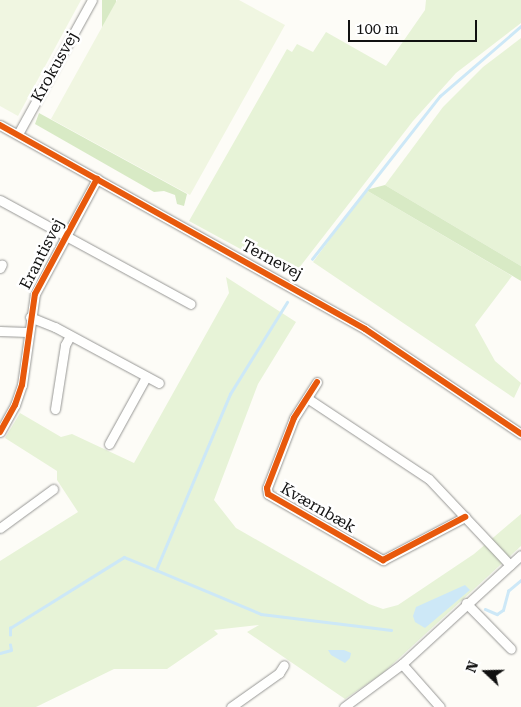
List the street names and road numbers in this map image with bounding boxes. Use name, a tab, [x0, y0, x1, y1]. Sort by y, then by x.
street label: Krokusvej	[28, 28, 82, 106]
street label: Erantisvej	[16, 215, 68, 293]
street label: Ternevej	[238, 236, 306, 284]
street label: Kværnbæk	[277, 479, 359, 537]

